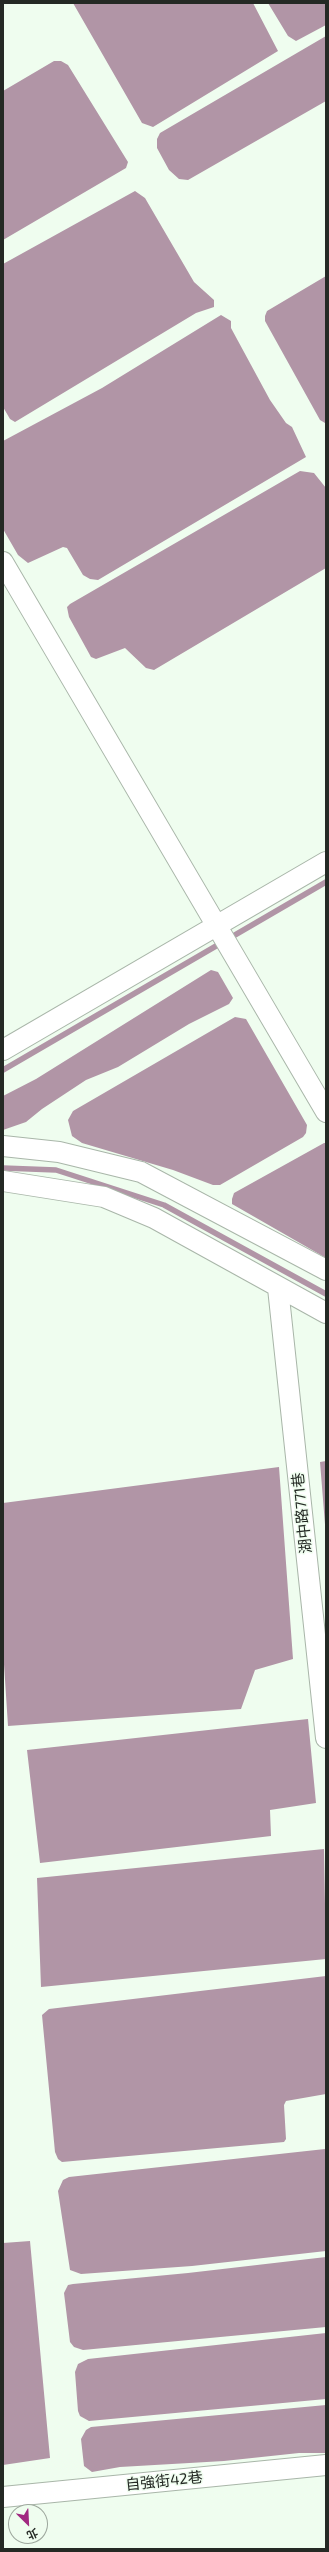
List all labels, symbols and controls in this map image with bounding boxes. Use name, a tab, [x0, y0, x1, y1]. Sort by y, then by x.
street label: 湖中路771巷	[289, 1472, 315, 1554]
street label: 自強街42巷	[124, 2468, 204, 2494]
north arrow	[8, 2504, 48, 2544]
text: 北	[25, 2526, 40, 2543]

